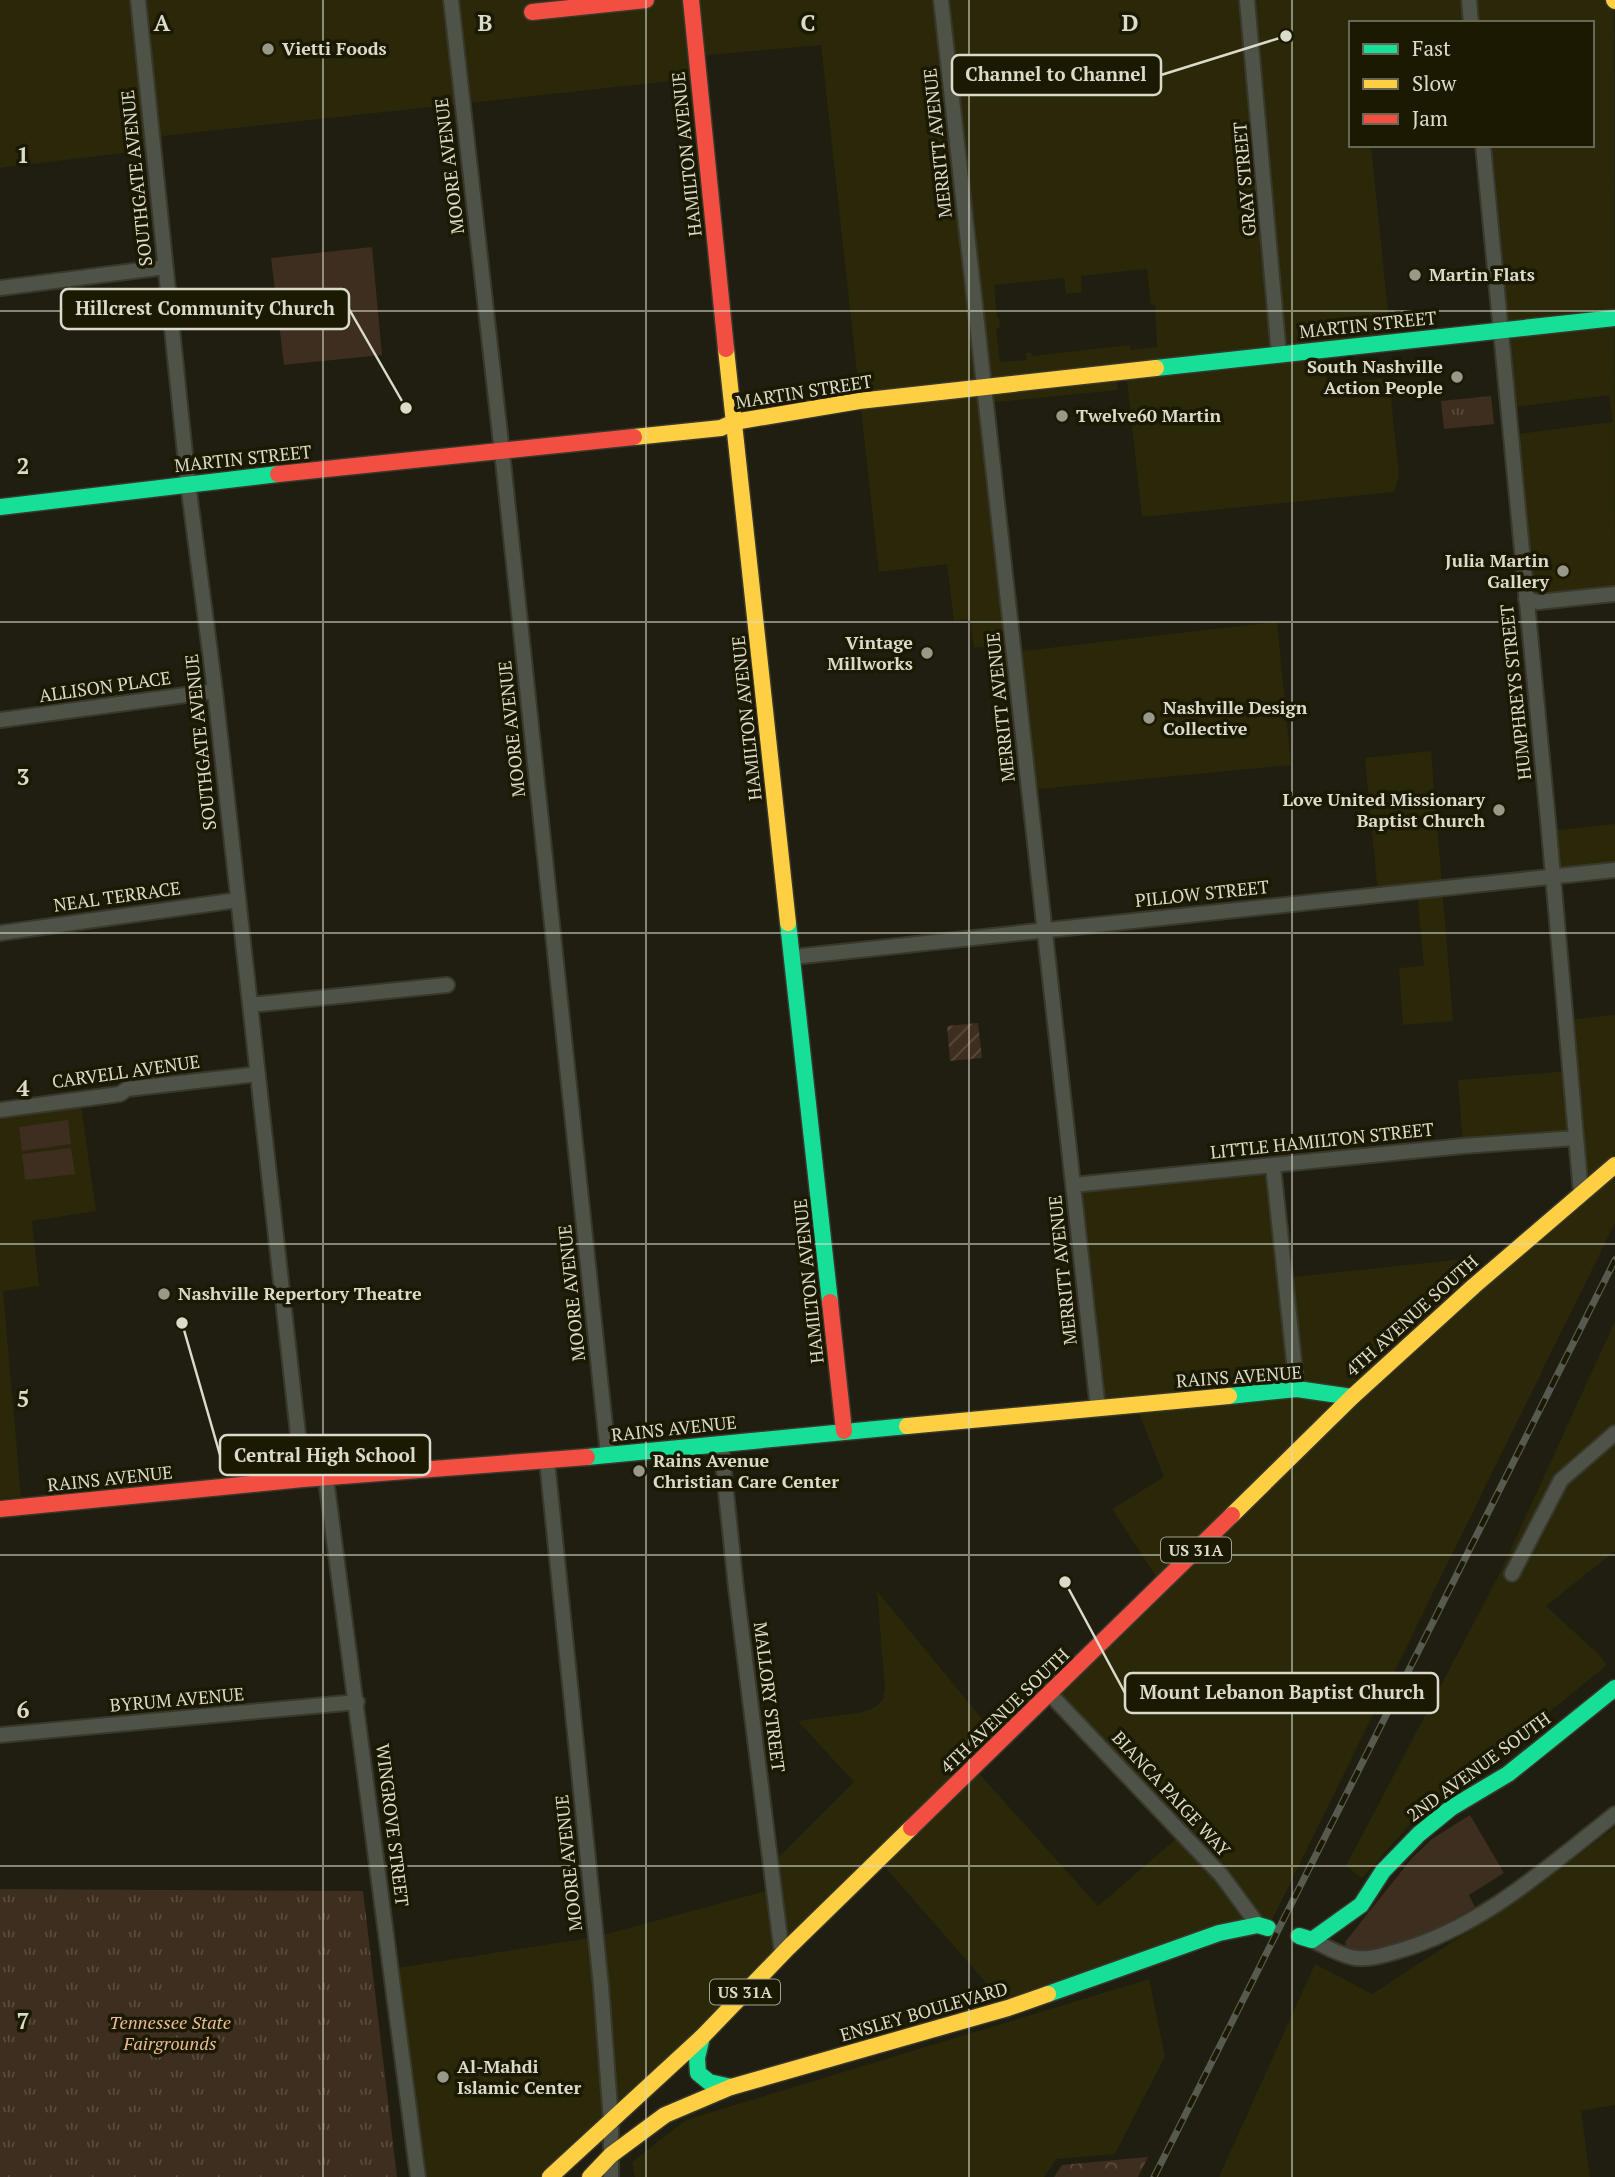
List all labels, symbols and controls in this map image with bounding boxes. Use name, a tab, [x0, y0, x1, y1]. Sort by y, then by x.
text: A	[154, 7, 171, 38]
text: B	[478, 7, 493, 38]
text: C	[801, 7, 816, 38]
text: D	[1122, 7, 1139, 38]
legend	[1349, 21, 1594, 147]
text: Fast	[1412, 34, 1451, 62]
place label: Vietti Foods	[282, 36, 387, 60]
marker: Vietti Foods	[260, 41, 276, 57]
callout: Channel to Channel	[952, 55, 1161, 95]
text: Channel to Channel	[965, 61, 1147, 86]
street label: MERRITT AVENUE	[917, 67, 957, 219]
text: Slow	[1412, 69, 1457, 97]
street label: HAMILTON AVENUE	[665, 70, 707, 238]
street label: SOUTHGATE AVENUE	[115, 89, 157, 267]
street label: MOORE AVENUE	[429, 97, 469, 236]
text: Jam	[1412, 104, 1448, 132]
street label: GRAY STREET	[1227, 121, 1261, 237]
text: 1	[17, 139, 30, 170]
place label: Martin Flats	[1429, 262, 1535, 286]
marker: Martin Flats	[1407, 267, 1423, 283]
callout: Hillcrest Community Church	[61, 289, 349, 329]
text: Hillcrest Community Church	[75, 295, 335, 320]
street label: MARTIN STREET	[1298, 305, 1438, 343]
place label: South Nashville Action People	[1307, 354, 1443, 399]
street label: MARTIN STREET	[734, 368, 874, 414]
marker: South Nashville Action People	[1449, 369, 1465, 385]
place label: Twelve60 Martin	[1076, 403, 1222, 427]
marker: Twelve60 Martin	[1054, 408, 1070, 424]
street label: MARTIN STREET	[173, 439, 313, 477]
text: 2	[17, 450, 30, 481]
place label: Julia Martin Gallery	[1445, 548, 1549, 593]
marker: Julia Martin Gallery	[1555, 563, 1571, 579]
street label: HUMPHREYS STREET	[1494, 603, 1536, 781]
place label: Vintage Millworks	[827, 630, 913, 675]
street label: MERRITT AVENUE	[980, 631, 1020, 783]
street label: HAMILTON AVENUE	[725, 634, 767, 802]
marker: Vintage Millworks	[919, 645, 935, 661]
street label: SOUTHGATE AVENUE	[179, 653, 221, 831]
street label: MOORE AVENUE	[492, 660, 530, 799]
street label: ALLISON PLACE	[37, 665, 172, 707]
place label: Nashville Design Collective	[1163, 695, 1308, 740]
marker: Nashville Design Collective	[1141, 710, 1157, 726]
text: 3	[17, 761, 30, 792]
place label: Love United Missionary Baptist Church	[1283, 787, 1485, 832]
marker: Love United Missionary Baptist Church	[1491, 802, 1507, 818]
street label: PILLOW STREET	[1134, 874, 1270, 912]
street label: NEAL TERRACE	[52, 875, 182, 917]
street label: CARVELL AVENUE	[50, 1049, 201, 1093]
text: 4	[17, 1072, 30, 1103]
street label: LITTLE HAMILTON STREET	[1209, 1116, 1435, 1164]
street label: MERRITT AVENUE	[1042, 1194, 1082, 1346]
street label: HAMILTON AVENUE	[787, 1197, 829, 1365]
street label: MOORE AVENUE	[552, 1224, 590, 1363]
street label: 4TH AVENUE SOUTH	[1340, 1249, 1483, 1381]
place label: Nashville Repertory Theatre	[178, 1281, 422, 1305]
marker: Nashville Repertory Theatre	[156, 1286, 172, 1302]
street label: RAINS AVENUE	[1175, 1360, 1303, 1392]
text: 5	[17, 1383, 30, 1414]
street label: RAINS AVENUE	[610, 1409, 738, 1447]
callout: Central High School	[220, 1435, 430, 1475]
text: Central High School	[234, 1442, 416, 1467]
place label: Rains Avenue Christian Care Center	[653, 1448, 839, 1493]
street label: RAINS AVENUE	[46, 1459, 174, 1497]
marker: Rains Avenue Christian Care Center	[631, 1463, 647, 1479]
road number: US 31A	[1161, 1538, 1231, 1562]
street label: MALLORY STREET	[749, 1620, 791, 1773]
street label: 4TH AVENUE SOUTH	[935, 1642, 1074, 1778]
callout: Mount Lebanon Baptist Church	[1125, 1673, 1438, 1713]
text: Mount Lebanon Baptist Church	[1139, 1679, 1425, 1704]
street label: BYRUM AVENUE	[109, 1681, 245, 1717]
text: 6	[17, 1694, 30, 1725]
street label: 2ND AVENUE SOUTH	[1402, 1706, 1555, 1827]
street label: BIANCA PAIGE WAY	[1107, 1726, 1236, 1861]
street label: WINGROVE STREET	[371, 1742, 415, 1908]
street label: MOORE AVENUE	[549, 1794, 587, 1933]
street label: ENSLEY BOULEVARD	[837, 1976, 1010, 2046]
road number: US 31A	[710, 1980, 780, 2004]
text: 7	[17, 2005, 30, 2036]
park label: Tennessee State Fairgrounds	[109, 2010, 231, 2055]
place label: Al-Mahdi Islamic Center	[457, 2054, 581, 2099]
marker: Al-Mahdi Islamic Center	[435, 2069, 451, 2085]

